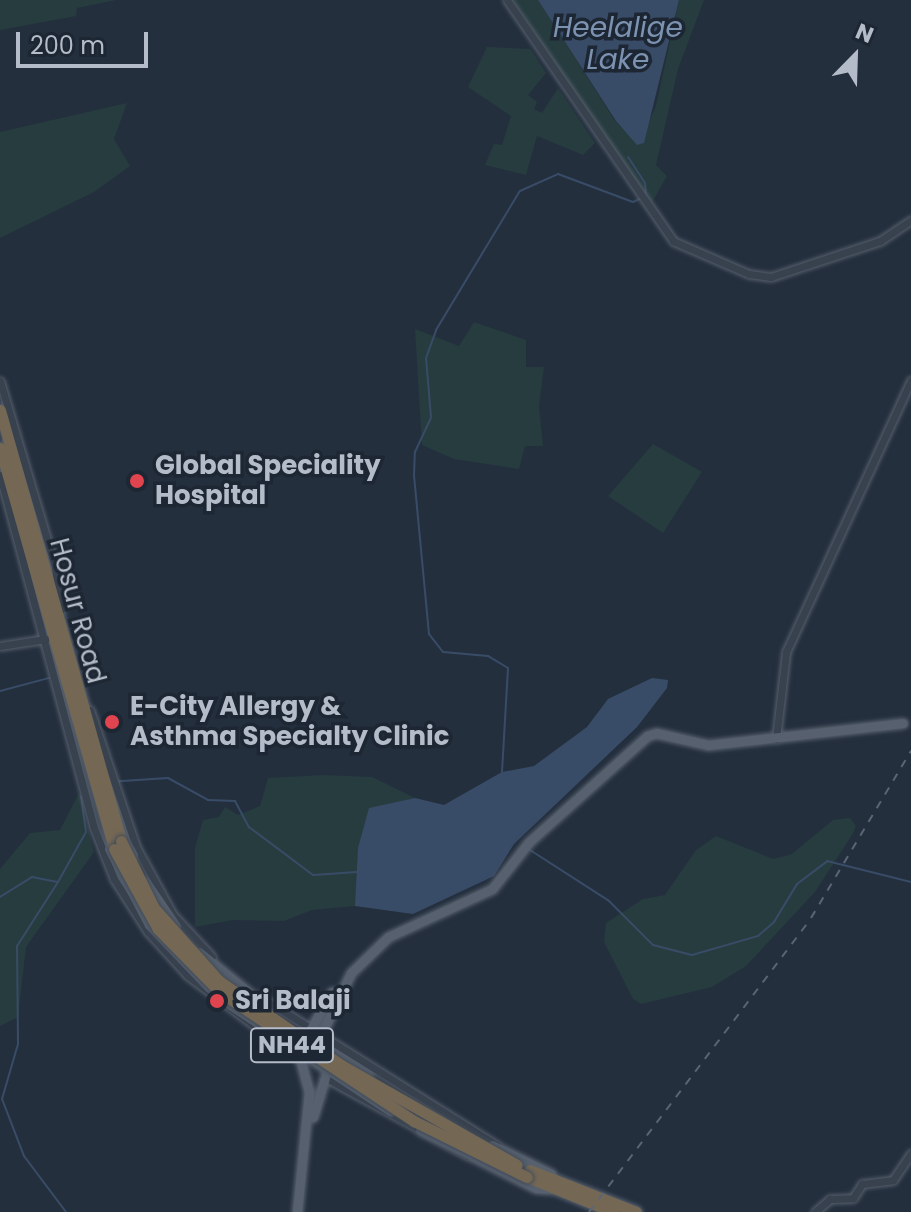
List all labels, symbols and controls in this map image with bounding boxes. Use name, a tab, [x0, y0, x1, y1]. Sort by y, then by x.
water label: Heelalige Lake	[553, 11, 683, 77]
scale bar	[20, 16, 152, 66]
north arrow	[815, 16, 895, 96]
text: N	[851, 16, 878, 51]
text: 200 m	[30, 29, 105, 62]
place label: Global Speciality Hospital	[155, 450, 381, 512]
marker: Global Speciality Hospital	[126, 470, 148, 492]
street label: Hosur Road	[43, 535, 111, 687]
place label: E-City Allergy & Asthma Specialty Clinic	[130, 691, 449, 752]
marker: E-City Allergy & Asthma Specialty Clinic	[101, 711, 123, 733]
place label: Sri Balaji	[235, 985, 351, 1017]
marker: Sri Balaji	[206, 990, 228, 1012]
road number: NH44	[248, 1025, 336, 1065]

